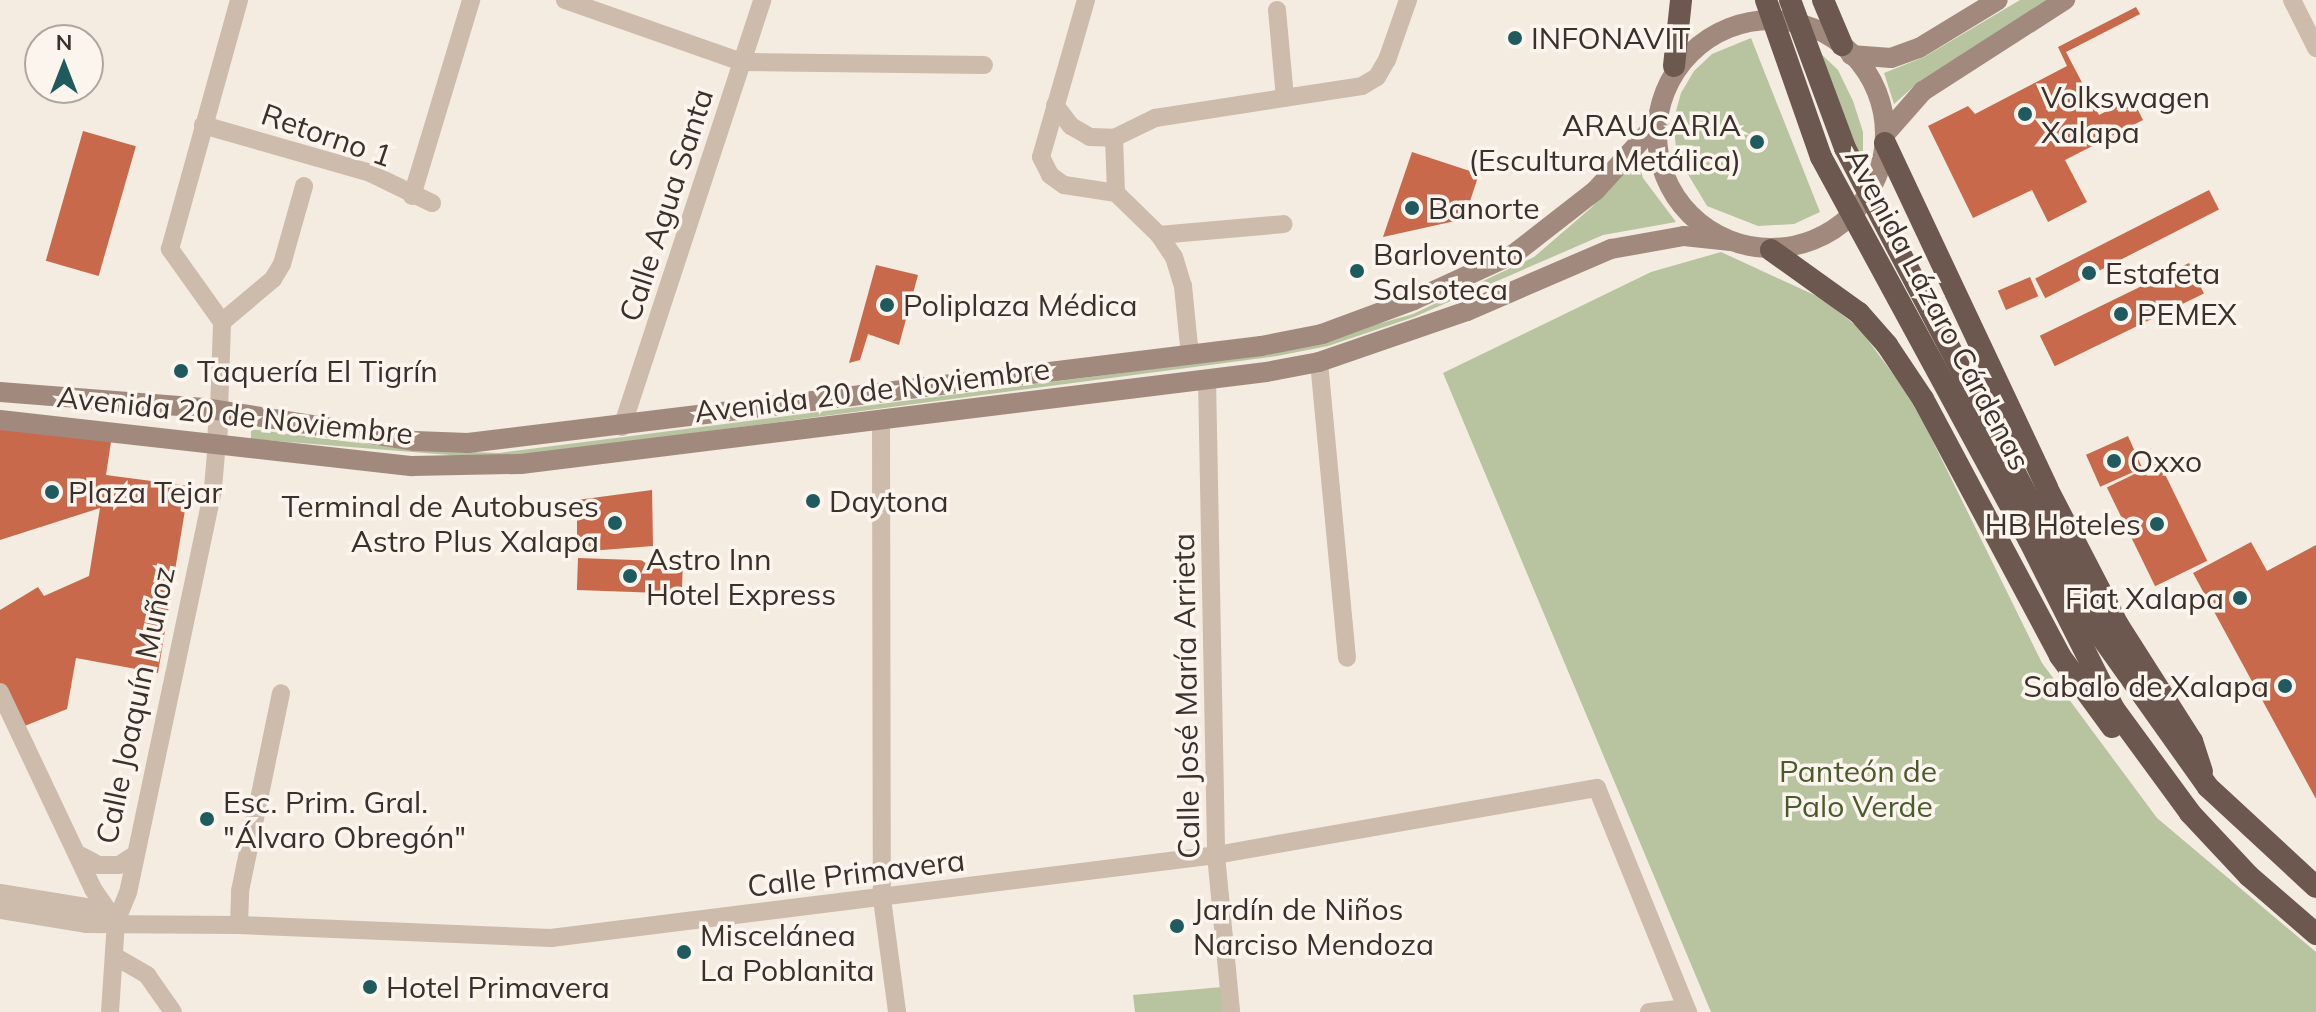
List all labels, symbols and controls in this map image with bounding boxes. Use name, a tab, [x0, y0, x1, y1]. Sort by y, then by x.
place label: INFONAVIT	[1531, 20, 1690, 56]
north arrow	[24, 24, 104, 104]
text: N	[56, 28, 72, 56]
marker: INFONAVIT	[1506, 29, 1524, 47]
place label: Volkswagen Xalapa	[2041, 79, 2210, 150]
street label: Calle Agua Santa	[611, 84, 721, 326]
street label: Retorno 1	[257, 96, 397, 174]
marker: Volkswagen Xalapa	[2016, 105, 2034, 123]
place label: ARAUCARIA (Escultura Metálica)	[1468, 107, 1741, 178]
marker: ARAUCARIA (Escultura Metálica)	[1748, 133, 1766, 151]
street label: Avenida Lázaro Cárdenas	[1838, 142, 2038, 476]
place label: Banorte	[1428, 190, 1539, 226]
marker: Banorte	[1403, 199, 1421, 217]
place label: Barlovento Salsoteca	[1373, 236, 1523, 306]
place label: Estafeta	[2105, 255, 2220, 291]
marker: Barlovento Salsoteca	[1348, 262, 1366, 280]
marker: Estafeta	[2080, 264, 2098, 282]
place label: Poliplaza Médica	[903, 287, 1138, 323]
marker: Poliplaza Médica	[878, 296, 896, 314]
place label: PEMEX	[2137, 296, 2237, 332]
marker: PEMEX	[2112, 305, 2130, 323]
street label: Avenida 20 de Noviembre	[692, 350, 1052, 430]
place label: Taquería El Tigrín	[197, 353, 438, 389]
marker: Taquería El Tigrín	[172, 362, 190, 380]
street label: Avenida 20 de Noviembre	[55, 378, 415, 452]
place label: Oxxo	[2130, 443, 2202, 479]
marker: Oxxo	[2105, 452, 2123, 470]
place label: Plaza Tejar	[68, 474, 222, 510]
marker: Plaza Tejar	[43, 483, 61, 501]
place label: Daytona	[829, 483, 949, 519]
place label: Terminal de Autobuses Astro Plus Xalapa	[282, 488, 599, 558]
marker: Daytona	[804, 492, 822, 510]
place label: HB Hoteles	[1985, 506, 2141, 542]
marker: Terminal de Autobuses Astro Plus Xalapa	[606, 514, 624, 532]
marker: HB Hoteles	[2148, 515, 2166, 533]
street label: Calle José María Arrieta	[1165, 533, 1207, 859]
place label: Astro Inn Hotel Express	[646, 541, 836, 612]
street label: Calle Joaquín Muñoz	[88, 563, 182, 847]
marker: Astro Inn Hotel Express	[621, 567, 639, 585]
place label: Fiat Xalapa	[2065, 580, 2224, 616]
marker: Fiat Xalapa	[2231, 589, 2249, 607]
place label: Sabalo de Xalapa	[2023, 668, 2269, 704]
marker: Sabalo de Xalapa	[2276, 677, 2294, 695]
park label: Panteón de Palo Verde	[1779, 753, 1937, 824]
place label: Esc. Prim. Gral. "Álvaro Obregón"	[223, 784, 466, 854]
marker: Esc. Prim. Gral. "Álvaro Obregón"	[198, 810, 216, 828]
street label: Calle Primavera	[745, 842, 967, 904]
place label: Jardín de Niños Narciso Mendoza	[1193, 891, 1434, 962]
place label: Miscelánea La Poblanita	[700, 917, 875, 988]
marker: Jardín de Niños Narciso Mendoza	[1168, 917, 1186, 935]
marker: Miscelánea La Poblanita	[675, 943, 693, 961]
place label: Hotel Primavera	[386, 969, 610, 1005]
marker: Hotel Primavera	[361, 978, 379, 996]

